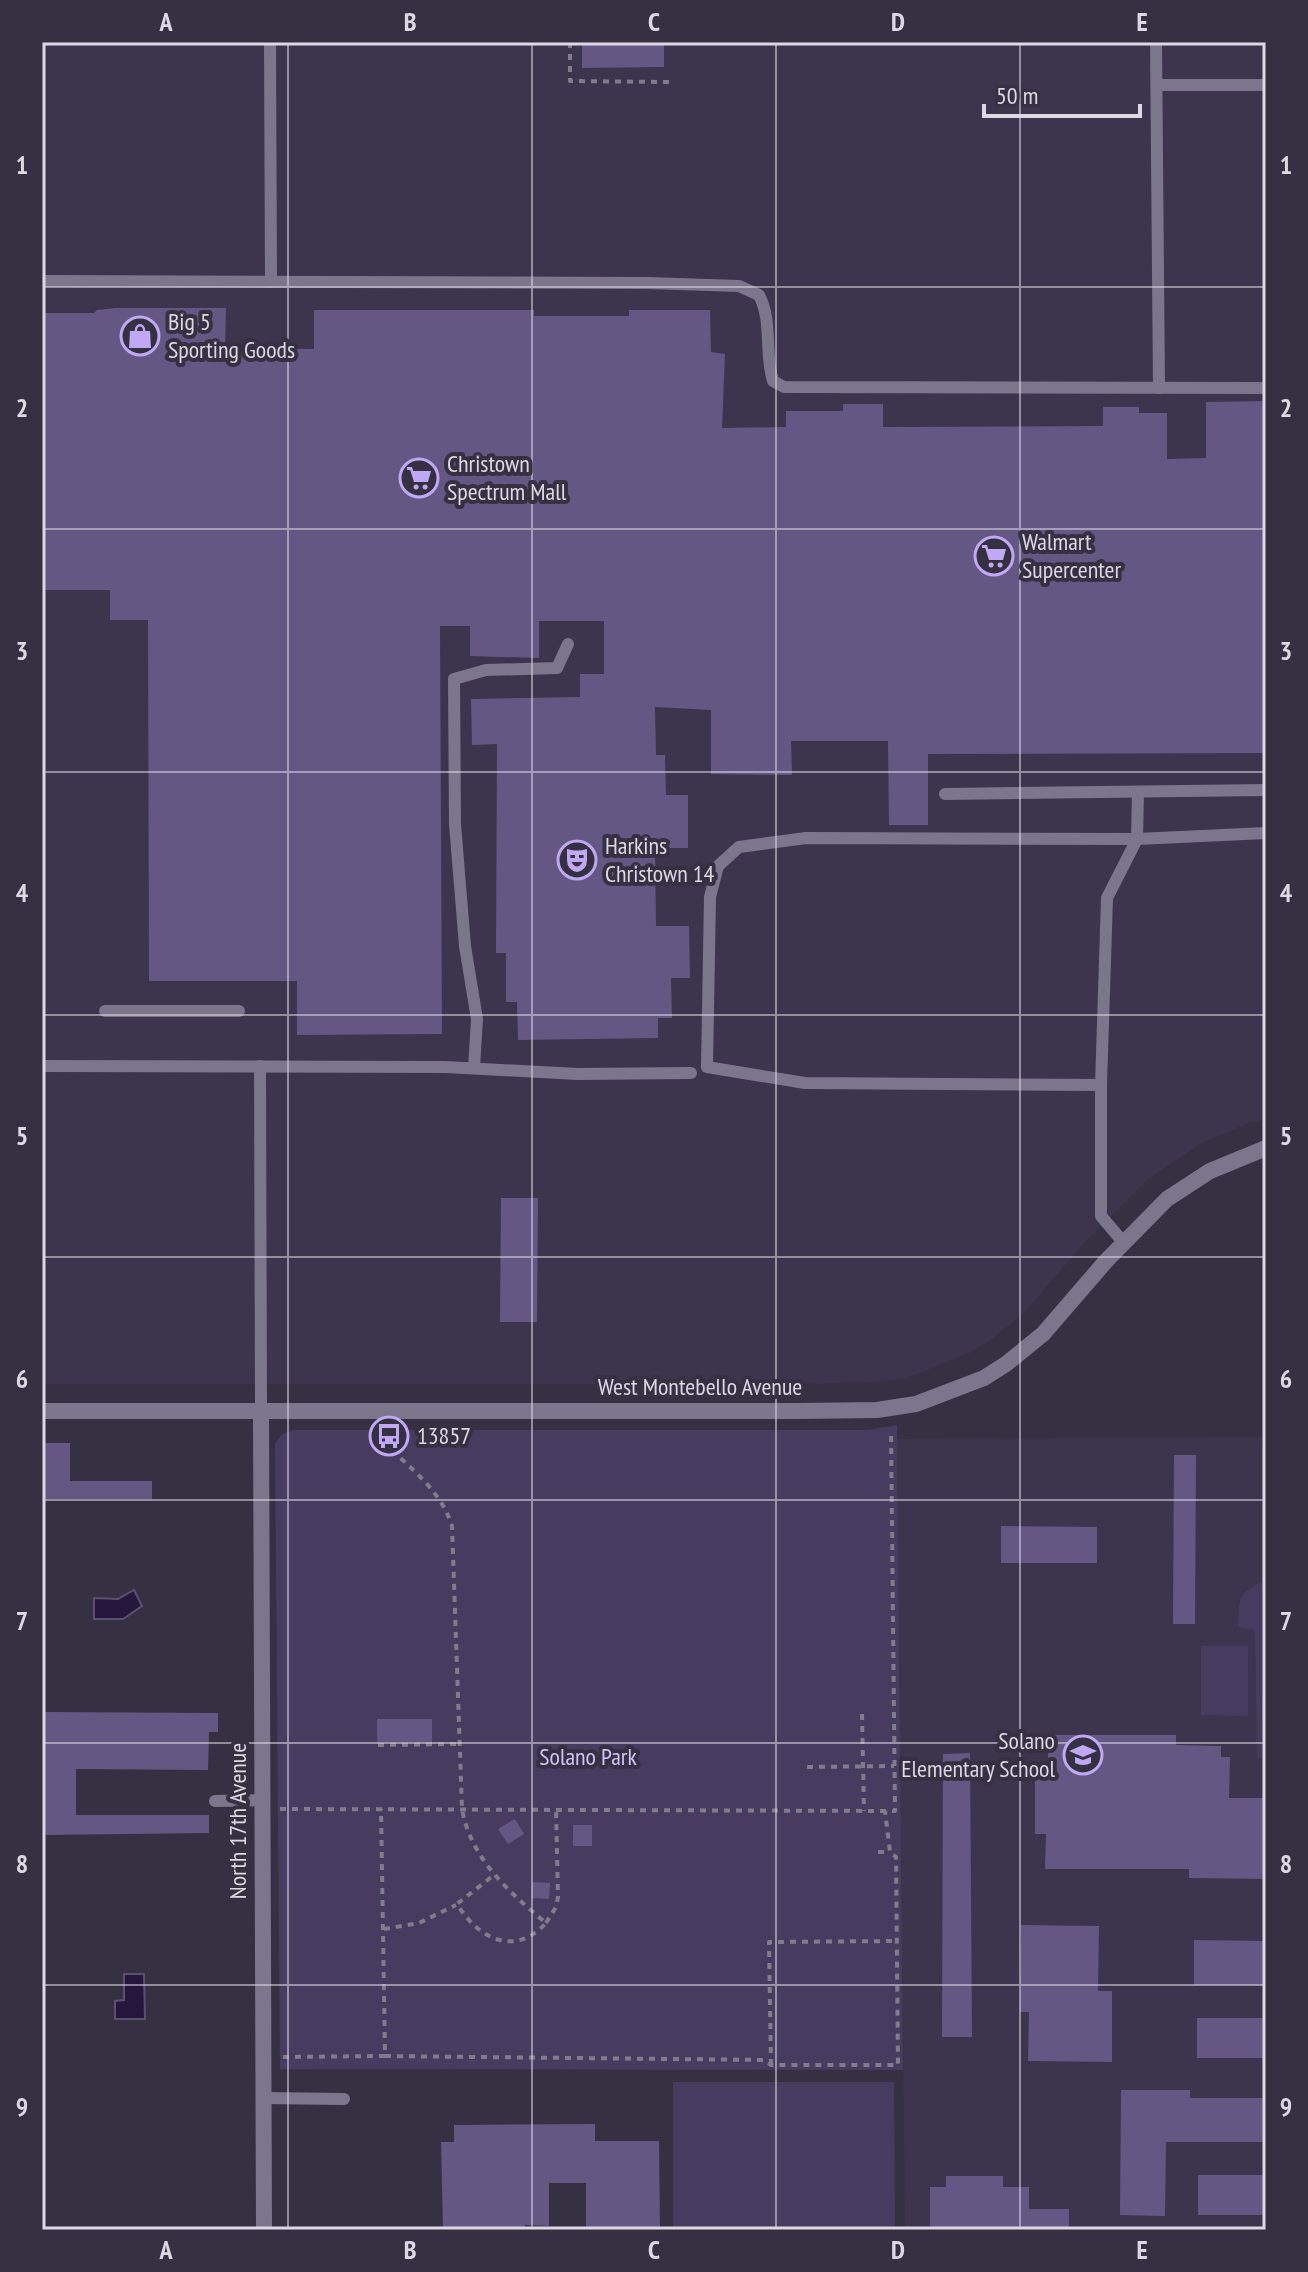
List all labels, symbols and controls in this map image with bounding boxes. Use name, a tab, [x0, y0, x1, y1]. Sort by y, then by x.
text: A	[158, 5, 173, 38]
text: B	[404, 5, 417, 38]
text: C	[648, 5, 660, 38]
text: D	[891, 5, 905, 38]
text: E	[1136, 5, 1148, 38]
scale bar	[984, 68, 1140, 118]
text: 50 m	[996, 80, 1038, 111]
text: 1	[16, 148, 28, 181]
text: 1	[1280, 148, 1292, 181]
place label: Big 5 Sporting Goods	[168, 306, 295, 365]
shop icon: Big 5 Sporting Goods	[119, 315, 161, 357]
text: 2	[16, 391, 28, 424]
text: 2	[1280, 391, 1292, 424]
place label: Christown Spectrum Mall	[447, 448, 567, 507]
supermarket icon: Christown Spectrum Mall	[398, 457, 440, 499]
place label: Walmart Supercenter	[1022, 526, 1122, 585]
supermarket icon: Walmart Supercenter	[973, 535, 1015, 577]
text: 3	[16, 634, 28, 667]
text: 3	[1280, 634, 1292, 667]
place label: Harkins Christown 14	[605, 830, 715, 889]
theatre icon: Harkins Christown 14	[556, 839, 598, 881]
text: 4	[16, 876, 29, 909]
text: 4	[1280, 876, 1293, 909]
text: 5	[16, 1119, 28, 1152]
text: 5	[1280, 1119, 1292, 1152]
text: 6	[16, 1362, 28, 1395]
text: 6	[1280, 1362, 1292, 1395]
street label: West Montebello Avenue	[598, 1371, 802, 1402]
bus stop icon: 13857	[368, 1415, 410, 1457]
place label: 13857	[417, 1420, 471, 1451]
text: 7	[16, 1604, 28, 1637]
text: 7	[1280, 1604, 1292, 1637]
place label: Solano Elementary School	[901, 1725, 1055, 1784]
school or university icon: Solano Elementary School	[1062, 1734, 1104, 1776]
park label: Solano Park	[539, 1741, 637, 1772]
street label: North 17th Avenue	[222, 1743, 253, 1899]
text: 8	[16, 1847, 28, 1880]
text: 8	[1280, 1847, 1292, 1880]
text: 9	[16, 2090, 28, 2123]
text: 9	[1280, 2090, 1292, 2123]
text: A	[158, 2233, 173, 2266]
text: B	[404, 2233, 417, 2266]
text: C	[648, 2233, 660, 2266]
text: D	[891, 2233, 905, 2266]
text: E	[1136, 2233, 1148, 2266]

